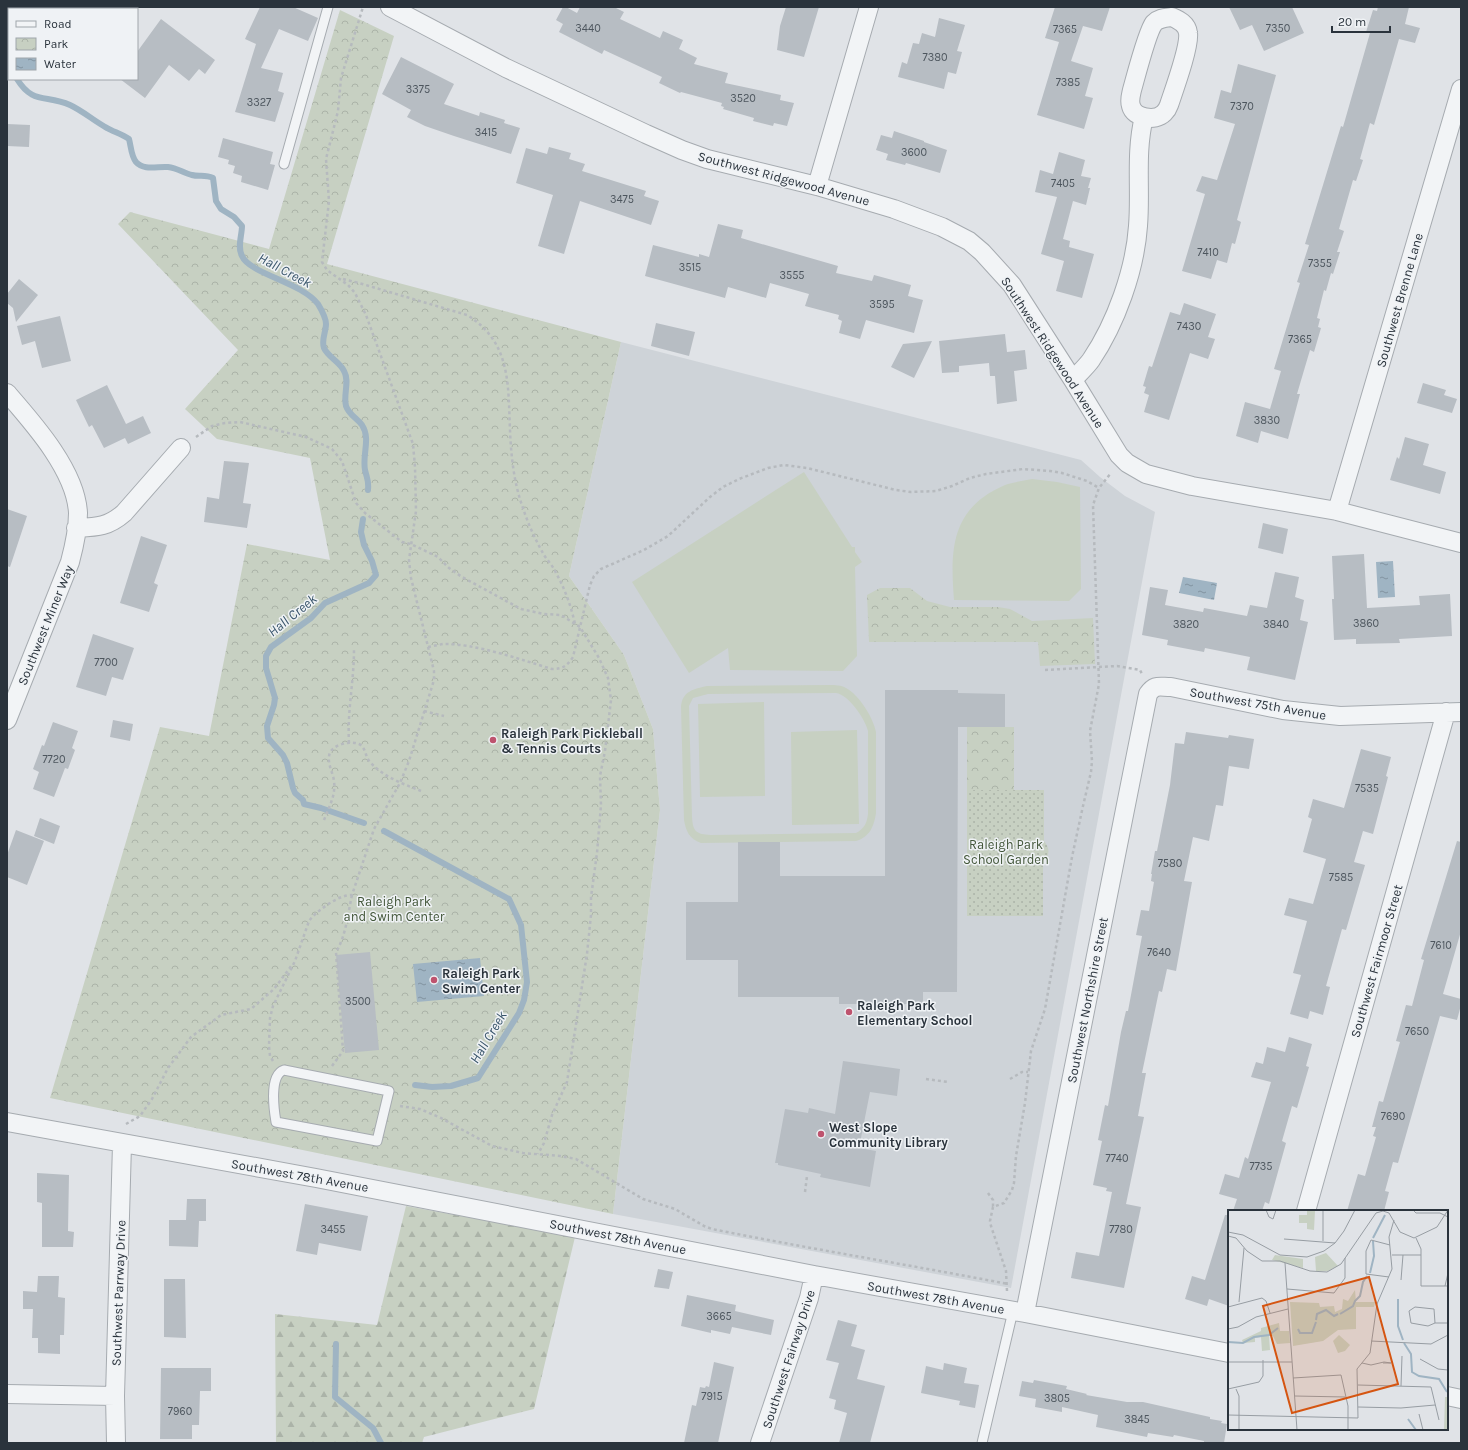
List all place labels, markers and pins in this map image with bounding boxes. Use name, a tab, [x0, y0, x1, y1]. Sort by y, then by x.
place label: Raleigh Park Pickleball & Tennis Courts	[501, 726, 643, 756]
marker: Raleigh Park Pickleball & Tennis Courts	[488, 735, 498, 745]
place label: Raleigh Park Swim Center	[442, 966, 521, 996]
marker: Raleigh Park Swim Center	[429, 975, 439, 985]
place label: Raleigh Park Elementary School	[857, 998, 972, 1028]
marker: Raleigh Park Elementary School	[844, 1007, 854, 1017]
place label: West Slope Community Library	[829, 1120, 948, 1150]
marker: West Slope Community Library	[816, 1129, 826, 1139]

